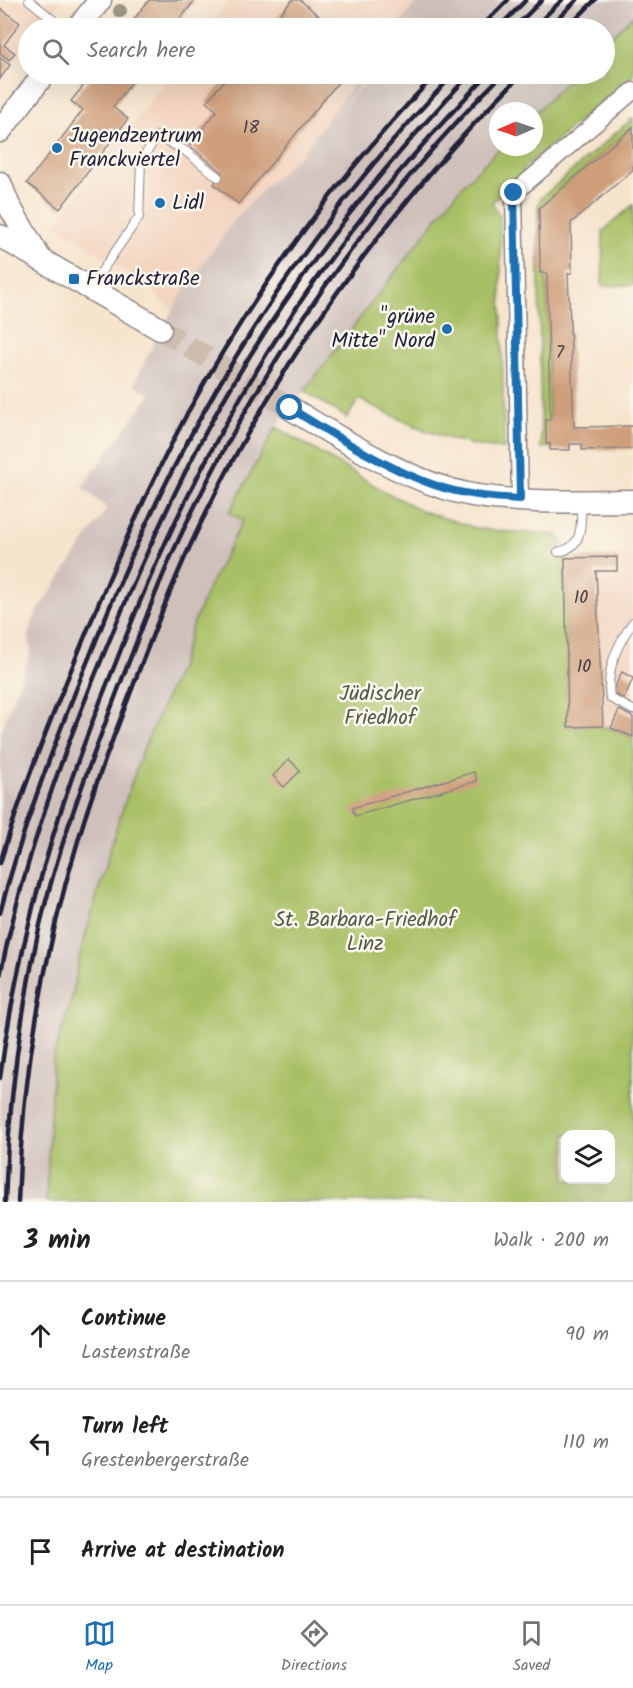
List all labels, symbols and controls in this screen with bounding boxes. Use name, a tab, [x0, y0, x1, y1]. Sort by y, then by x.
search box	[18, 18, 615, 84]
text: Search here	[87, 34, 195, 69]
icon: search	[39, 35, 72, 68]
north arrow	[489, 102, 543, 156]
house number: 18	[243, 114, 259, 143]
place label: Jugendzentrum Franckviertel	[69, 120, 202, 177]
marker: Jugendzentrum Franckviertel	[50, 141, 64, 155]
route end	[500, 179, 526, 205]
place label: Lidl	[172, 187, 204, 220]
marker: Lidl	[153, 196, 167, 210]
place label: Franckstraße	[86, 263, 200, 296]
marker: Franckstraße	[67, 272, 81, 286]
place label: "grüne Mitte" Nord	[331, 301, 436, 358]
marker: "grüne Mitte" Nord	[440, 322, 454, 336]
house number: 7	[556, 339, 565, 368]
route start	[276, 394, 302, 420]
house number: 10	[574, 584, 588, 613]
house number: 10	[577, 653, 591, 682]
park label: Jüdischer Friedhof	[339, 678, 422, 735]
park label: St. Barbara-Friedhof Linz	[274, 904, 458, 961]
map controls	[561, 1130, 615, 1184]
button: layers	[561, 1130, 615, 1184]
text: 3 min	[24, 1220, 91, 1262]
text: Walk · 200 m	[493, 1225, 609, 1257]
text: Continue	[81, 1302, 166, 1337]
icon: ahead	[24, 1319, 57, 1352]
text: 90 m	[565, 1319, 609, 1351]
text: Lastenstraße	[81, 1337, 190, 1369]
text: Turn left	[81, 1410, 168, 1445]
icon: left	[24, 1427, 57, 1460]
text: 110 m	[563, 1427, 609, 1459]
text: Grestenbergerstraße	[81, 1445, 249, 1477]
text: Arrive at destination	[81, 1534, 284, 1569]
icon: arrive	[24, 1535, 57, 1568]
tab: Map	[83, 1617, 116, 1678]
tab: Directions	[281, 1617, 347, 1678]
tab: Saved	[512, 1617, 550, 1678]

